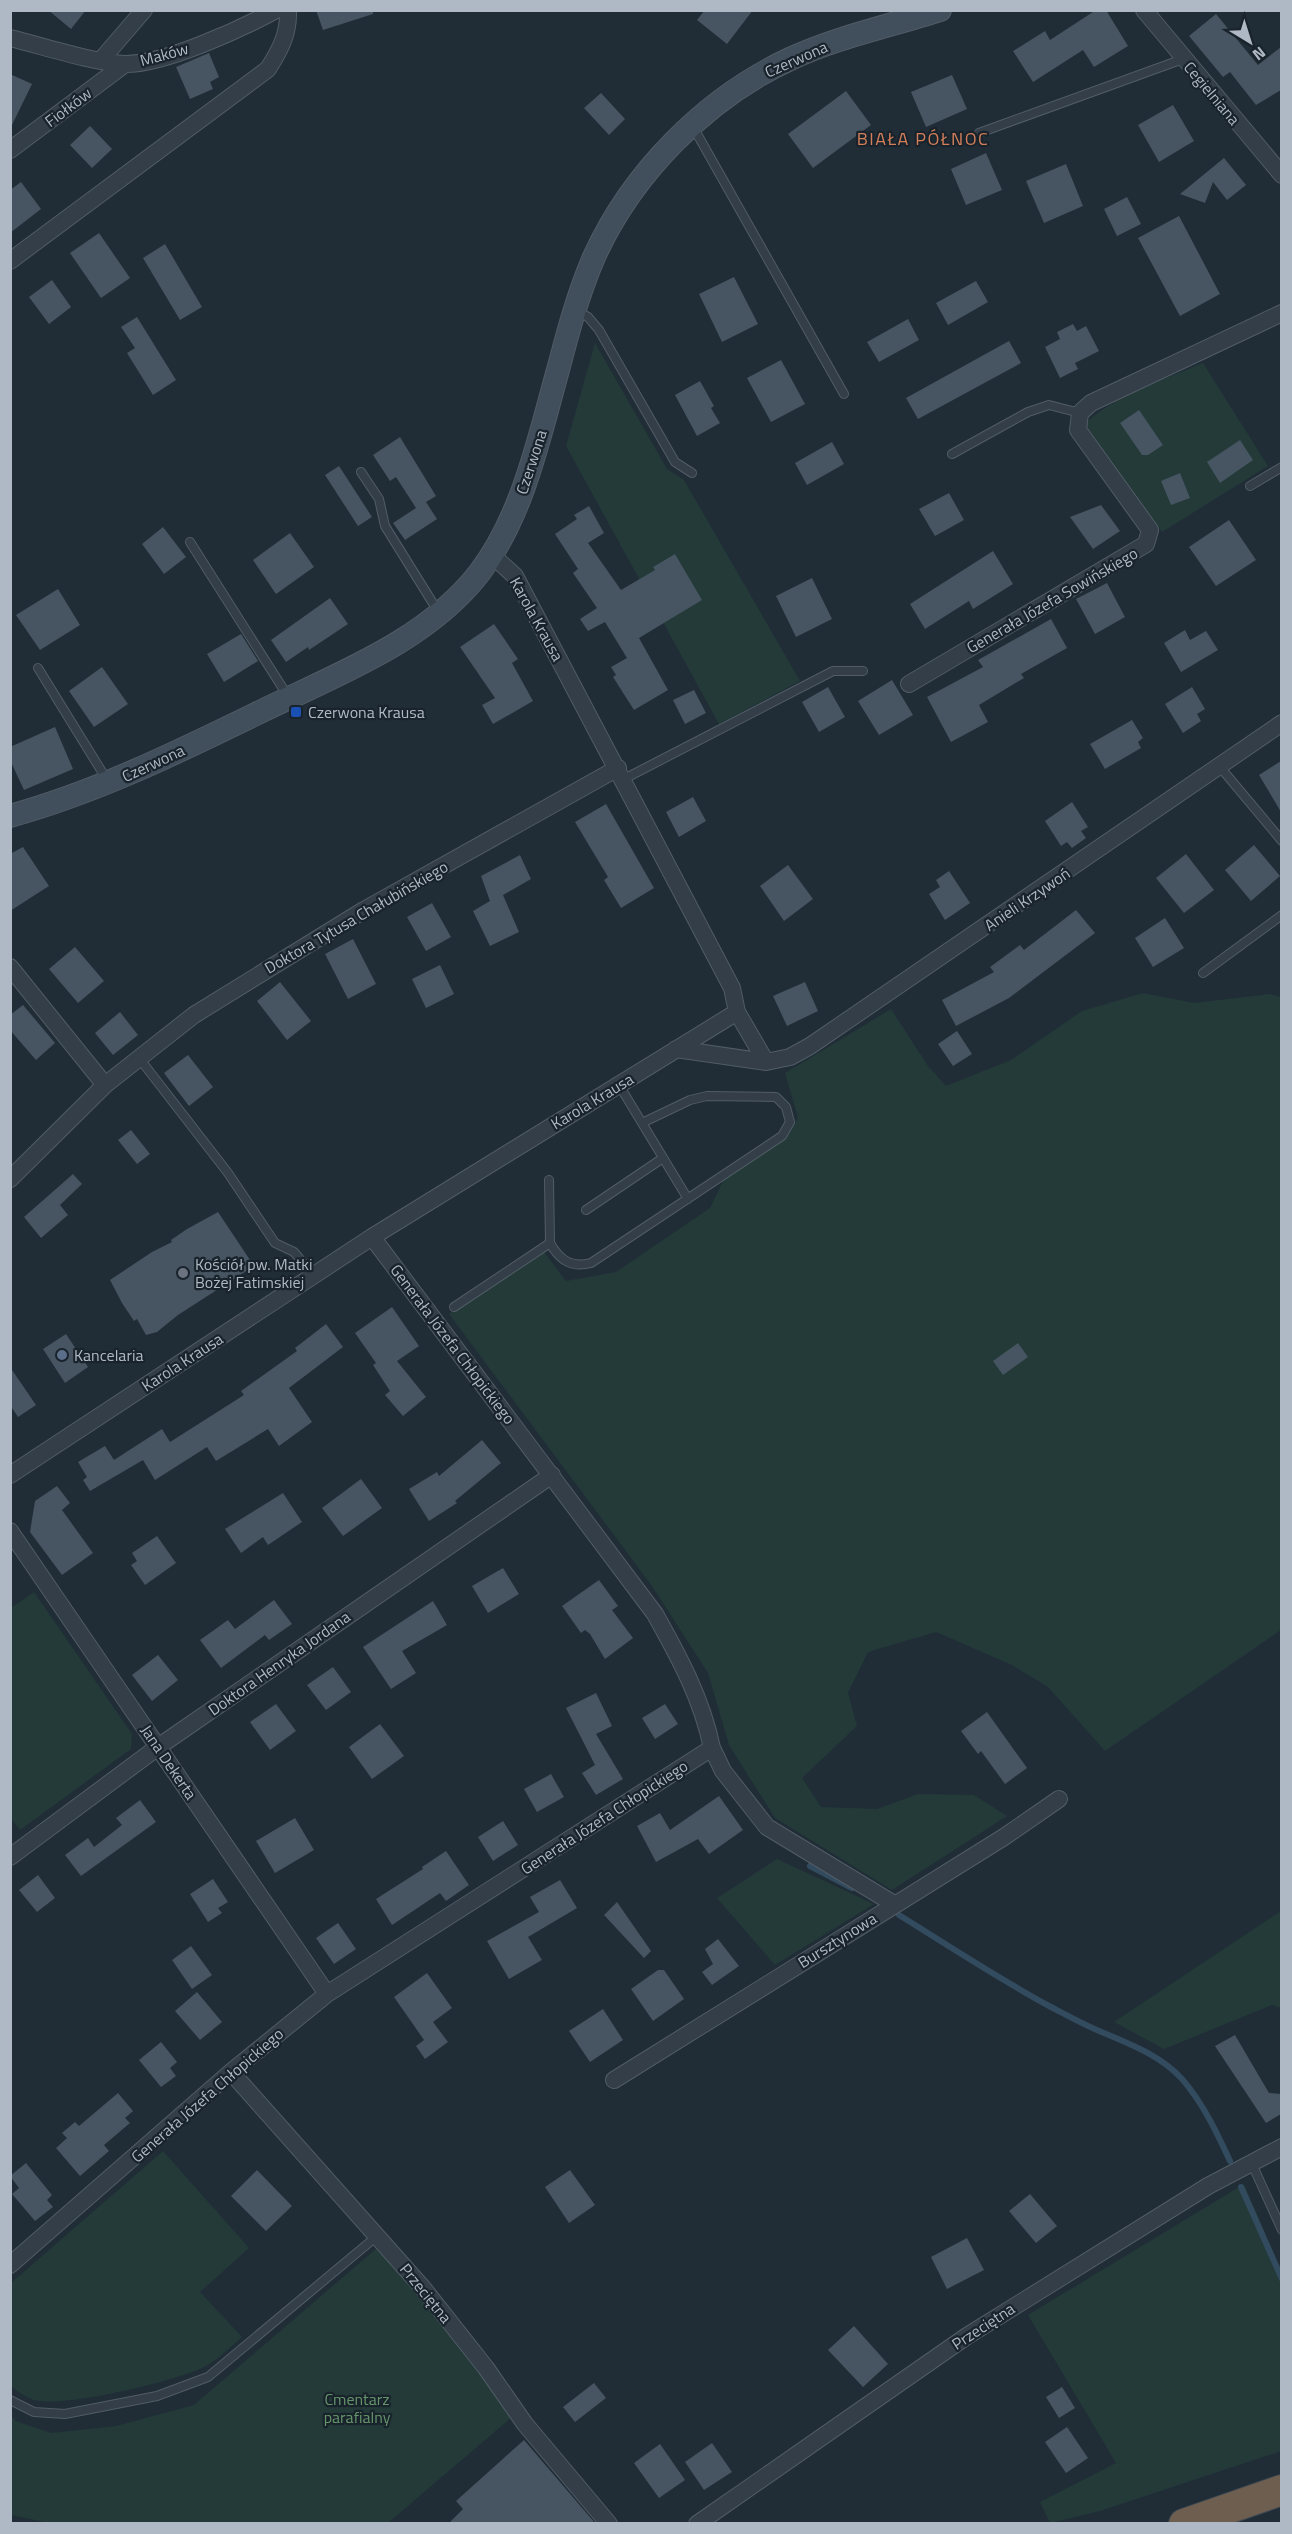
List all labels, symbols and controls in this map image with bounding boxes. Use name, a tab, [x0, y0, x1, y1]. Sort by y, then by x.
north arrow	[1220, 12, 1280, 72]
street label: Czerwona	[761, 34, 831, 84]
street label: Maków	[137, 36, 191, 72]
text: N	[1247, 41, 1271, 67]
street label: Cegielniana	[1178, 56, 1246, 130]
street label: Fiołków	[39, 81, 97, 133]
district label: BIAŁA PÓŁNOC	[857, 125, 989, 152]
street label: Czerwona	[509, 427, 553, 497]
street label: Generała Józefa Sowińskiego	[962, 541, 1142, 659]
street label: Karola Krausa	[504, 573, 570, 665]
place label: Czerwona Krausa	[308, 700, 425, 724]
marker: Czerwona Krausa	[289, 705, 303, 719]
street label: Czerwona	[118, 738, 188, 788]
street label: Doktora Tytusa Chałubińskiego	[260, 855, 452, 979]
street label: Anieli Krzywoń	[979, 861, 1075, 937]
street label: Karola Krausa	[546, 1067, 638, 1135]
place label: Kościół pw. Matki Bożej Fatimskiej	[195, 1252, 312, 1294]
street label: Generała Józefa Chłopickiego	[385, 1259, 521, 1429]
marker: Kościół pw. Matki Bożej Fatimskiej	[176, 1266, 190, 1280]
street label: Karola Krausa	[137, 1327, 227, 1397]
place label: Kancelaria	[74, 1343, 143, 1367]
marker: Kancelaria	[55, 1348, 69, 1362]
street label: Doktora Henryka Jordana	[203, 1605, 355, 1721]
street label: Jana Dekerta	[135, 1720, 203, 1804]
street label: Generała Józefa Chłopickiego	[516, 1754, 692, 1880]
street label: Bursztynowa	[793, 1906, 881, 1974]
street label: Generała Józefa Chłopickiego	[125, 2022, 289, 2168]
street label: Przeciętna	[394, 2258, 458, 2328]
street label: Przeciętna	[947, 2297, 1019, 2355]
park label: Cmentarz parafialny	[324, 2387, 391, 2429]

